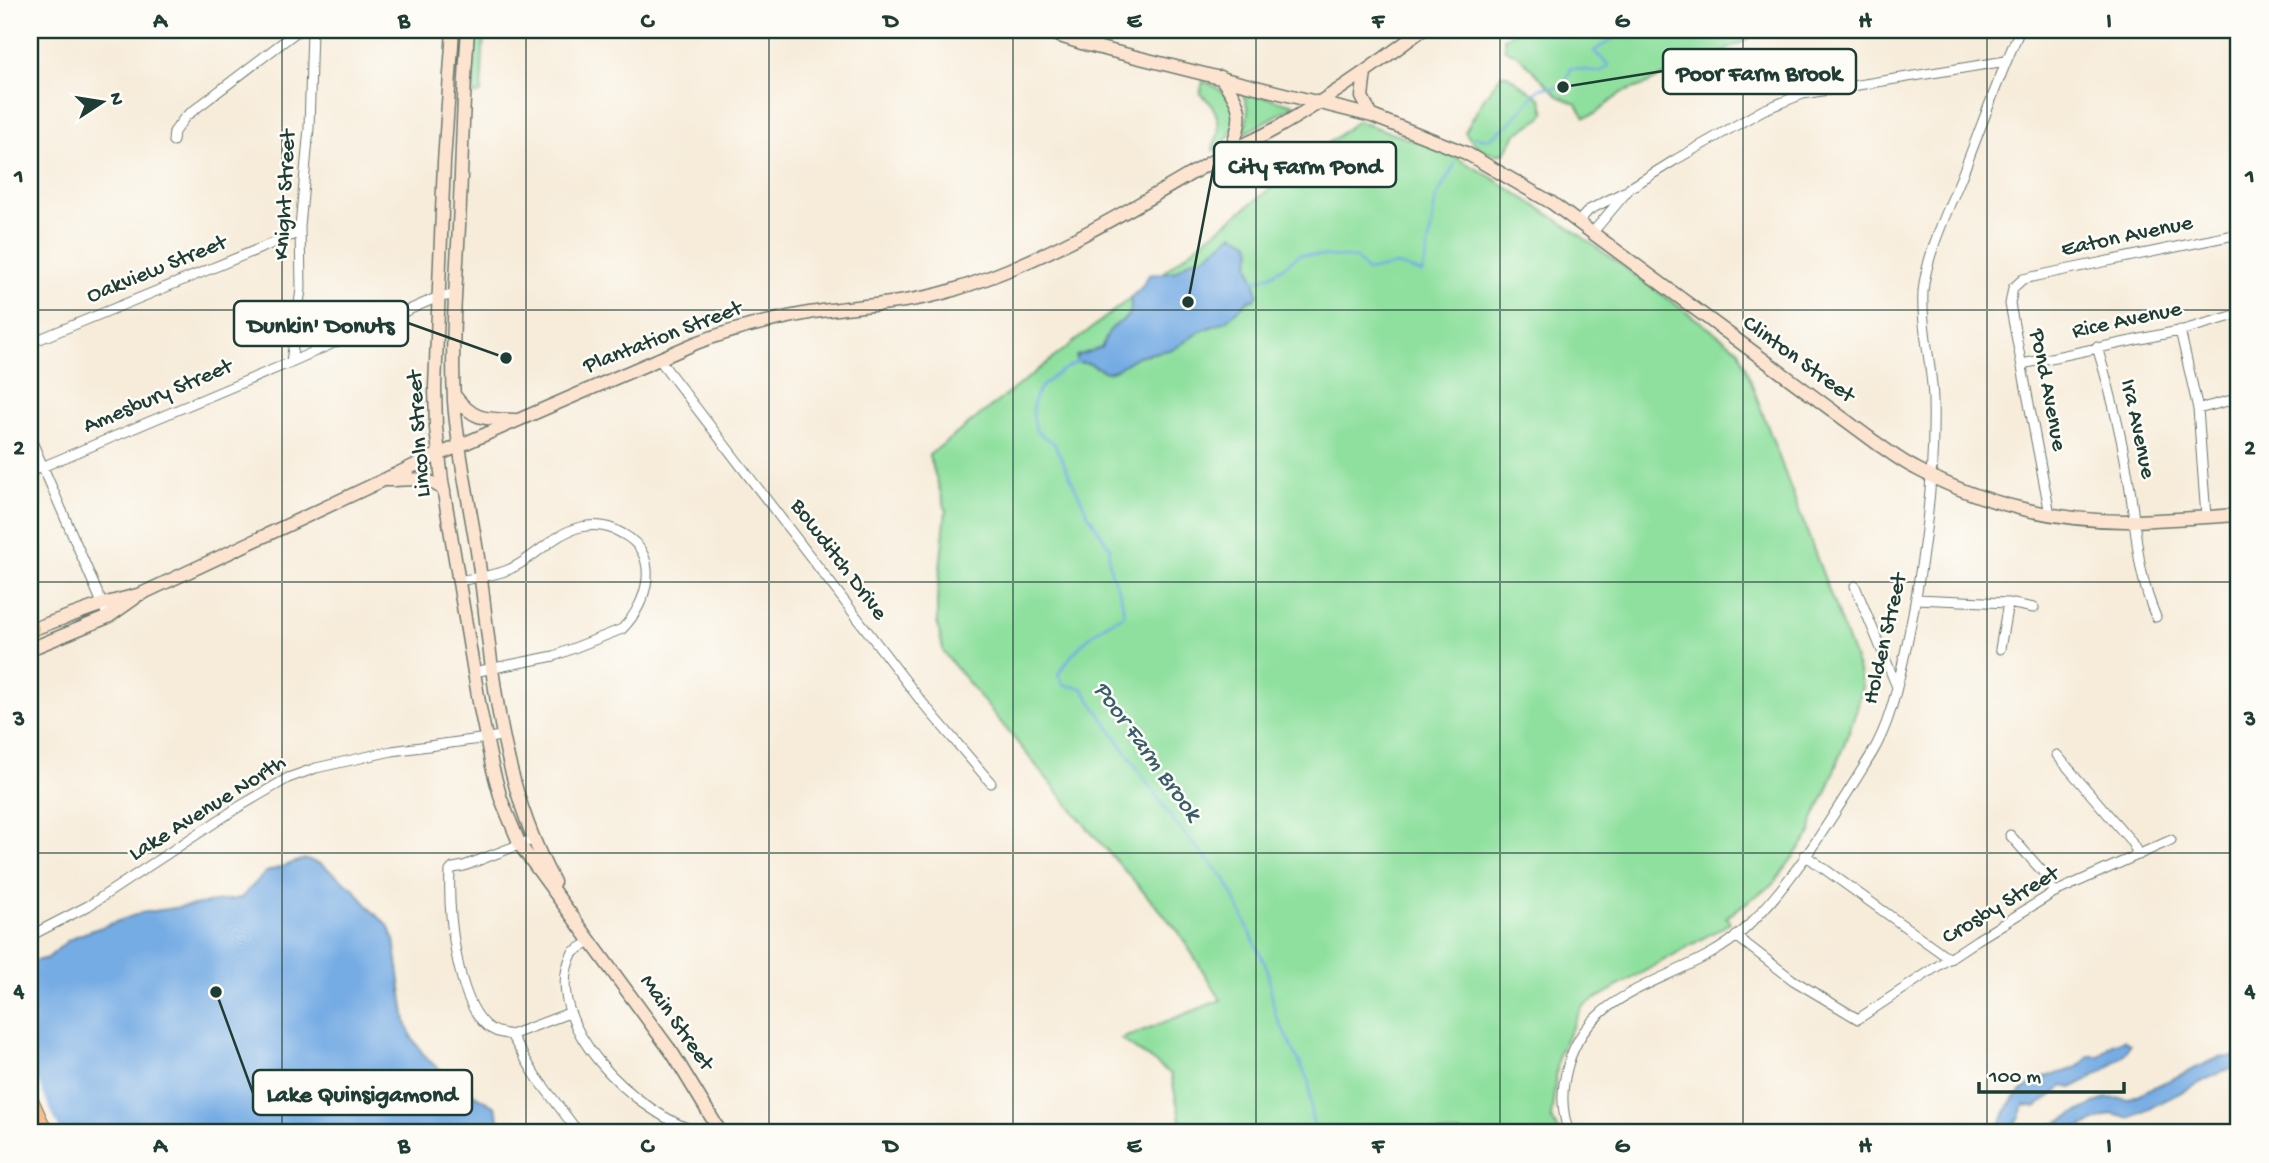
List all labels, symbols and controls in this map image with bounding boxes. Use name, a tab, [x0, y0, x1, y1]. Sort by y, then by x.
text: A	[152, 9, 168, 36]
text: B	[397, 9, 411, 36]
text: C	[641, 9, 656, 36]
text: D	[882, 9, 900, 36]
text: E	[1127, 9, 1143, 36]
text: F	[1371, 9, 1386, 36]
text: G	[1615, 9, 1631, 36]
text: H	[1858, 9, 1872, 36]
text: I	[2106, 9, 2112, 36]
callout: Poor Farm Brook	[1663, 49, 1856, 94]
text: Poor Farm Brook	[1674, 61, 1845, 90]
north arrow	[66, 66, 136, 136]
text: N	[103, 91, 128, 108]
street label: Knight Street	[269, 128, 303, 261]
callout: City Farm Pond	[1214, 142, 1396, 187]
text: City Farm Pond	[1228, 154, 1385, 183]
text: 1	[13, 164, 24, 191]
text: 1	[2244, 164, 2255, 191]
street label: Eaton Avenue	[2059, 210, 2196, 264]
street label: Oakview Street	[83, 229, 232, 310]
street label: Plantation Street	[579, 295, 748, 381]
street label: Rice Avenue	[2070, 296, 2185, 346]
callout: Dunkin' Donuts	[234, 301, 408, 346]
street label: Clinton Street	[1736, 310, 1861, 411]
text: Dunkin' Donuts	[246, 313, 396, 342]
street label: Pond Avenue	[2022, 326, 2072, 454]
street label: Amesbury Street	[79, 353, 238, 441]
street label: Lincoln Street	[402, 368, 438, 498]
street label: Ira Avenue	[2113, 377, 2161, 482]
text: 2	[13, 436, 25, 463]
text: 2	[2244, 436, 2256, 463]
street label: Bowditch Drive	[783, 493, 893, 627]
street label: Holden Street	[1858, 570, 1914, 707]
water label: Poor Farm Brook	[1086, 677, 1208, 829]
text: 3	[12, 707, 25, 734]
text: 3	[2243, 707, 2256, 734]
street label: Lake Avenue North	[124, 750, 292, 868]
street label: Crosby Street	[1938, 860, 2066, 951]
street label: Main Street	[633, 970, 720, 1078]
text: 4	[13, 979, 25, 1006]
text: 4	[2244, 979, 2256, 1006]
scale bar	[1979, 1051, 2124, 1095]
text: 100 m	[1988, 1066, 2041, 1091]
callout: Lake Quinsigamond	[253, 1070, 472, 1115]
text: Lake Quinsigamond	[267, 1082, 460, 1111]
text: A	[152, 1134, 168, 1161]
text: B	[397, 1134, 411, 1161]
text: C	[641, 1134, 656, 1161]
text: D	[882, 1134, 900, 1161]
text: E	[1127, 1134, 1143, 1161]
text: F	[1371, 1134, 1386, 1161]
text: G	[1615, 1134, 1631, 1161]
text: H	[1858, 1134, 1872, 1161]
text: I	[2106, 1134, 2112, 1161]

